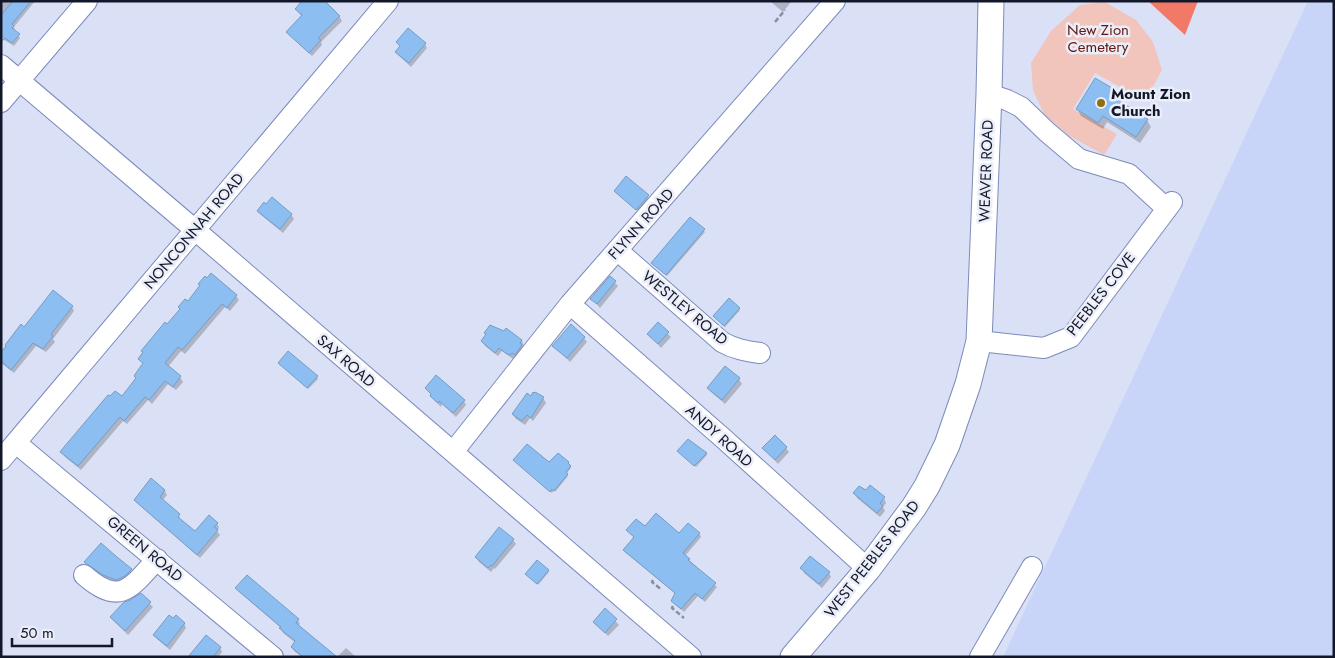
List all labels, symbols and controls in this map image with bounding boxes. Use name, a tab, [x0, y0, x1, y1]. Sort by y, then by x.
park label: New Zion Cemetery	[1067, 19, 1129, 58]
place label: Mount Zion Church	[1111, 83, 1191, 122]
marker: Mount Zion Church	[1095, 97, 1107, 109]
street label: WEAVER ROAD	[973, 119, 999, 223]
street label: NONCONNAH ROAD	[139, 168, 249, 294]
street label: FLYNN ROAD	[603, 183, 679, 265]
street label: PEEBLES COVE	[1061, 248, 1141, 340]
street label: WESTLEY ROAD	[637, 265, 733, 351]
street label: SAX ROAD	[312, 329, 380, 393]
street label: ANDY ROAD	[680, 400, 758, 472]
street label: WEST PEEBLES ROAD	[819, 496, 925, 622]
street label: GREEN ROAD	[102, 511, 188, 587]
scale bar	[12, 616, 112, 648]
text: 50 m	[20, 622, 54, 644]

